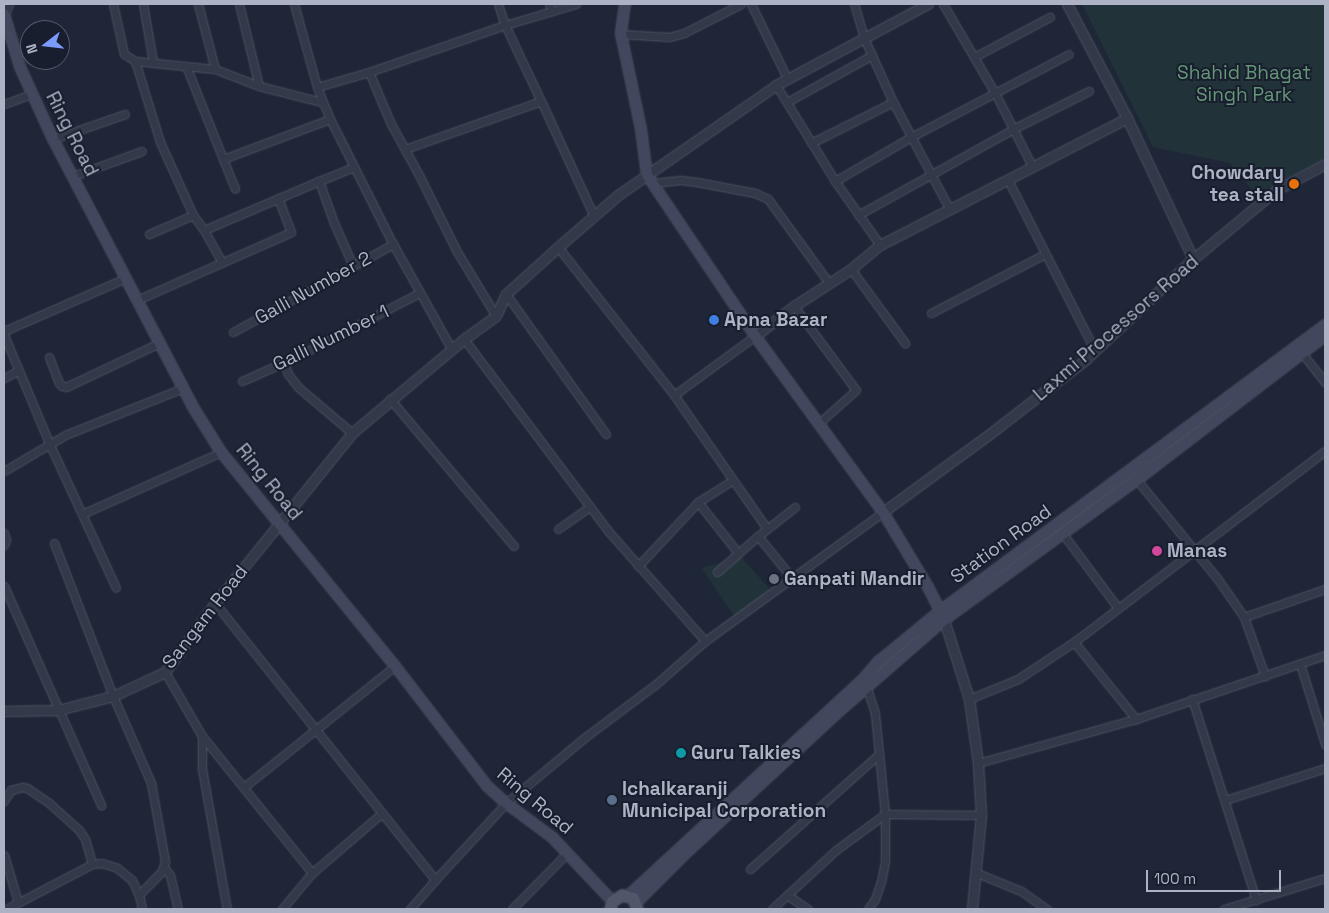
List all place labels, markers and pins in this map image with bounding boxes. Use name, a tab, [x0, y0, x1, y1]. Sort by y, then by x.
place label: Chowdary tea stall	[1191, 162, 1284, 206]
marker: Chowdary tea stall	[1288, 178, 1300, 190]
place label: Apna Bazar	[724, 309, 828, 331]
marker: Apna Bazar	[708, 314, 720, 326]
place label: Manas	[1167, 540, 1227, 562]
marker: Manas	[1151, 545, 1163, 557]
place label: Ganpati Mandir	[784, 568, 924, 590]
marker: Ganpati Mandir	[768, 573, 780, 585]
place label: Guru Talkies	[691, 742, 802, 764]
marker: Guru Talkies	[675, 747, 687, 759]
place label: Ichalkaranji Municipal Corporation	[622, 778, 826, 822]
marker: Ichalkaranji Municipal Corporation	[606, 794, 618, 806]

